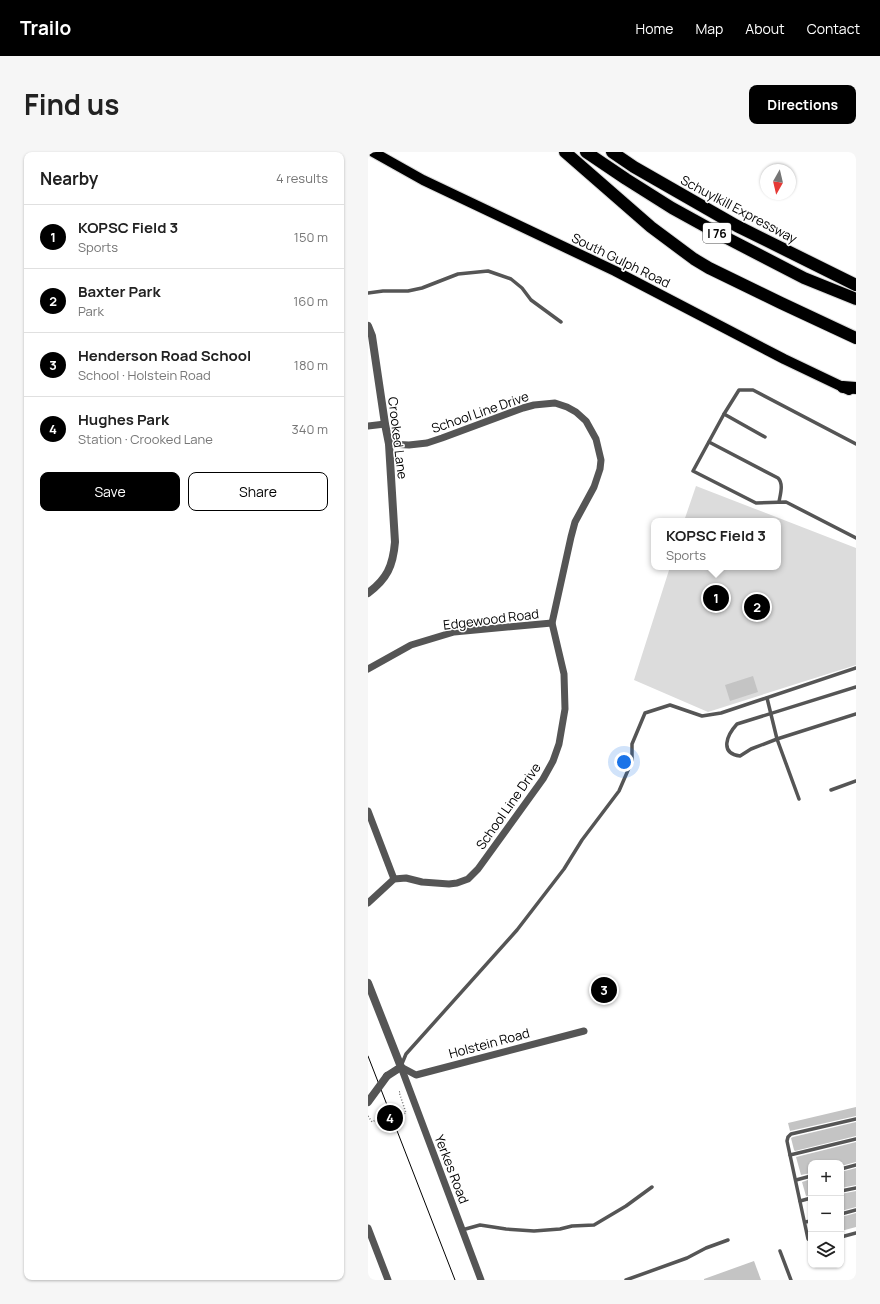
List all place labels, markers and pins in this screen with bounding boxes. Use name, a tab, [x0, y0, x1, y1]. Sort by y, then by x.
pin: 1	[703, 583, 729, 613]
pin: 2	[744, 592, 770, 622]
pin: 3	[591, 975, 617, 1005]
pin: 4	[377, 1103, 403, 1133]

